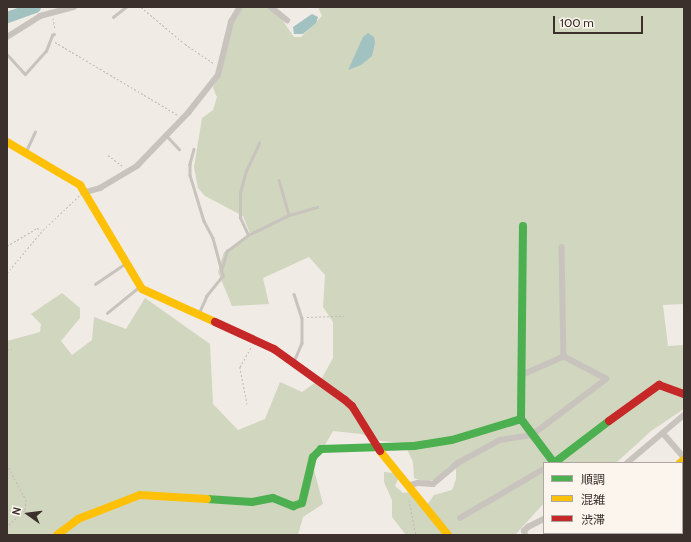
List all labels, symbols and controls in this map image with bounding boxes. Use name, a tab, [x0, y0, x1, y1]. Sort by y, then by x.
scale bar	[555, 8, 645, 34]
text: 100 m	[560, 15, 594, 30]
legend	[543, 462, 683, 534]
text: 順調	[581, 472, 605, 487]
text: 混雑	[581, 492, 605, 507]
north arrow	[8, 494, 48, 534]
text: N	[9, 506, 24, 517]
text: 渋滞	[581, 512, 605, 527]

